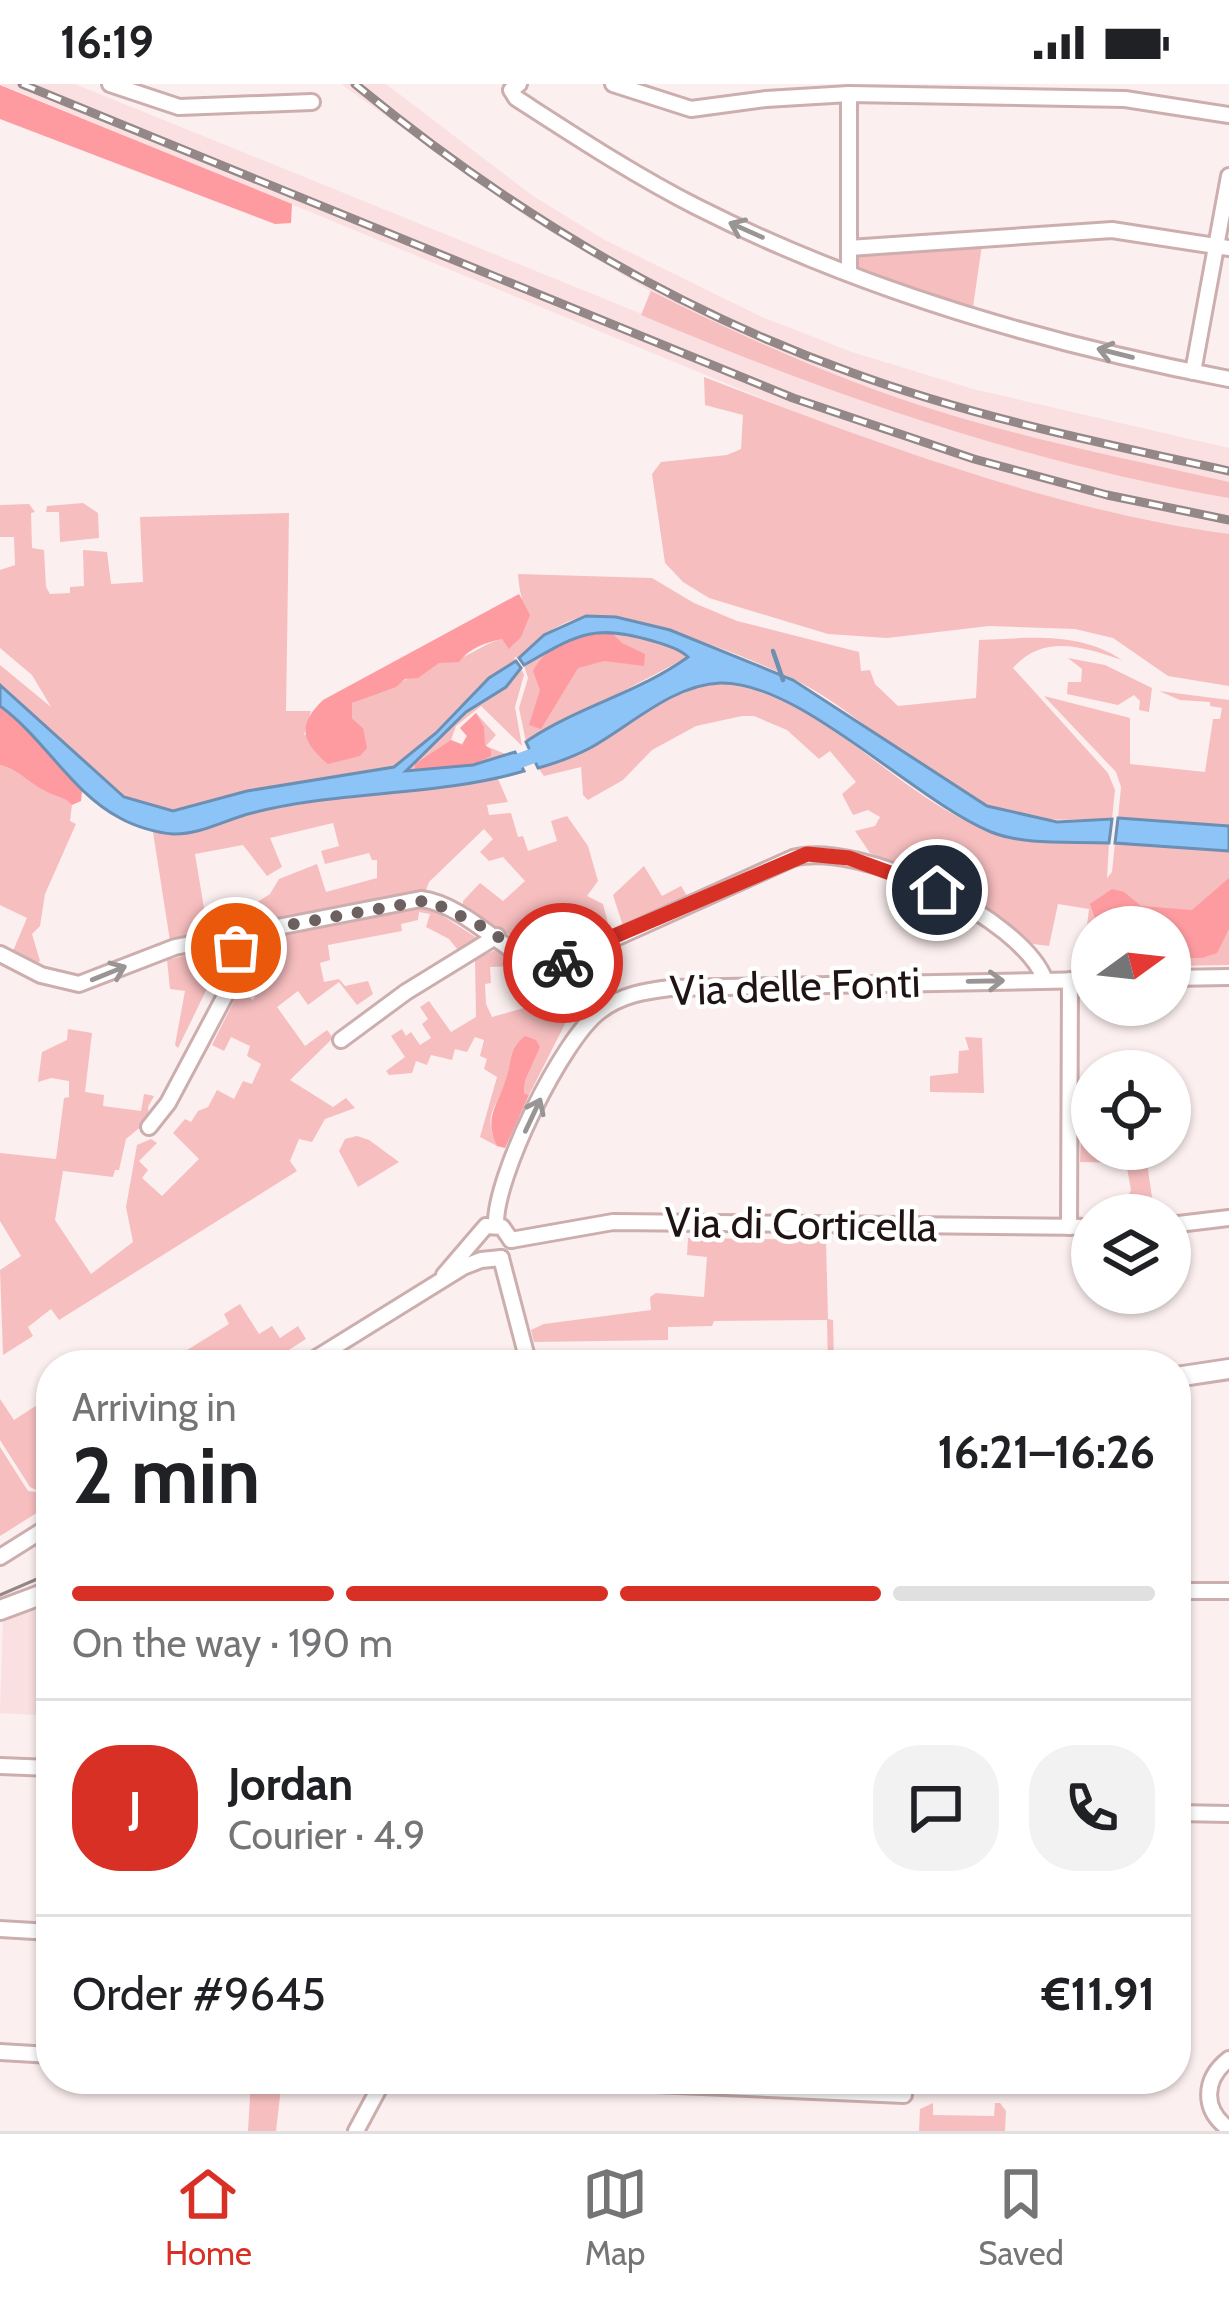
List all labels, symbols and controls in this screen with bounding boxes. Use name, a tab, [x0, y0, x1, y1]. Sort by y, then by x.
text: 16:19	[60, 15, 154, 69]
one-way arrow	[728, 218, 764, 240]
one-way arrow	[1097, 341, 1135, 363]
pin	[886, 839, 988, 941]
icon: home	[904, 857, 970, 923]
pin	[185, 897, 287, 999]
courier	[503, 903, 623, 1023]
north arrow	[1071, 906, 1191, 1026]
map controls	[1071, 906, 1191, 1314]
icon: bag	[203, 915, 269, 981]
icon: bike	[530, 930, 596, 996]
street label: Via delle Fonti	[669, 956, 921, 1016]
one-way arrow	[89, 961, 126, 982]
one-way arrow	[966, 970, 1005, 993]
button: locate	[1071, 1050, 1191, 1170]
one-way arrow	[523, 1098, 545, 1134]
button: layers	[1071, 1194, 1191, 1314]
street label: Via di Corticella	[664, 1196, 938, 1252]
text: Arriving in	[72, 1383, 236, 1431]
text: 16:21–16:26	[937, 1425, 1155, 1479]
text: 2 min	[72, 1428, 260, 1523]
text: On the way · 190 m	[72, 1619, 393, 1667]
button: chat	[873, 1745, 999, 1871]
button: phone	[1029, 1745, 1155, 1871]
text: Jordan	[228, 1757, 353, 1811]
text: J	[129, 1781, 141, 1835]
text: Courier · 4.9	[228, 1811, 425, 1859]
text: Order #9645	[72, 1967, 326, 2021]
text: €11.91	[1042, 1967, 1155, 2021]
tab: Home	[165, 2161, 252, 2273]
tab: Map	[582, 2161, 648, 2273]
tab: Saved	[978, 2161, 1064, 2273]

